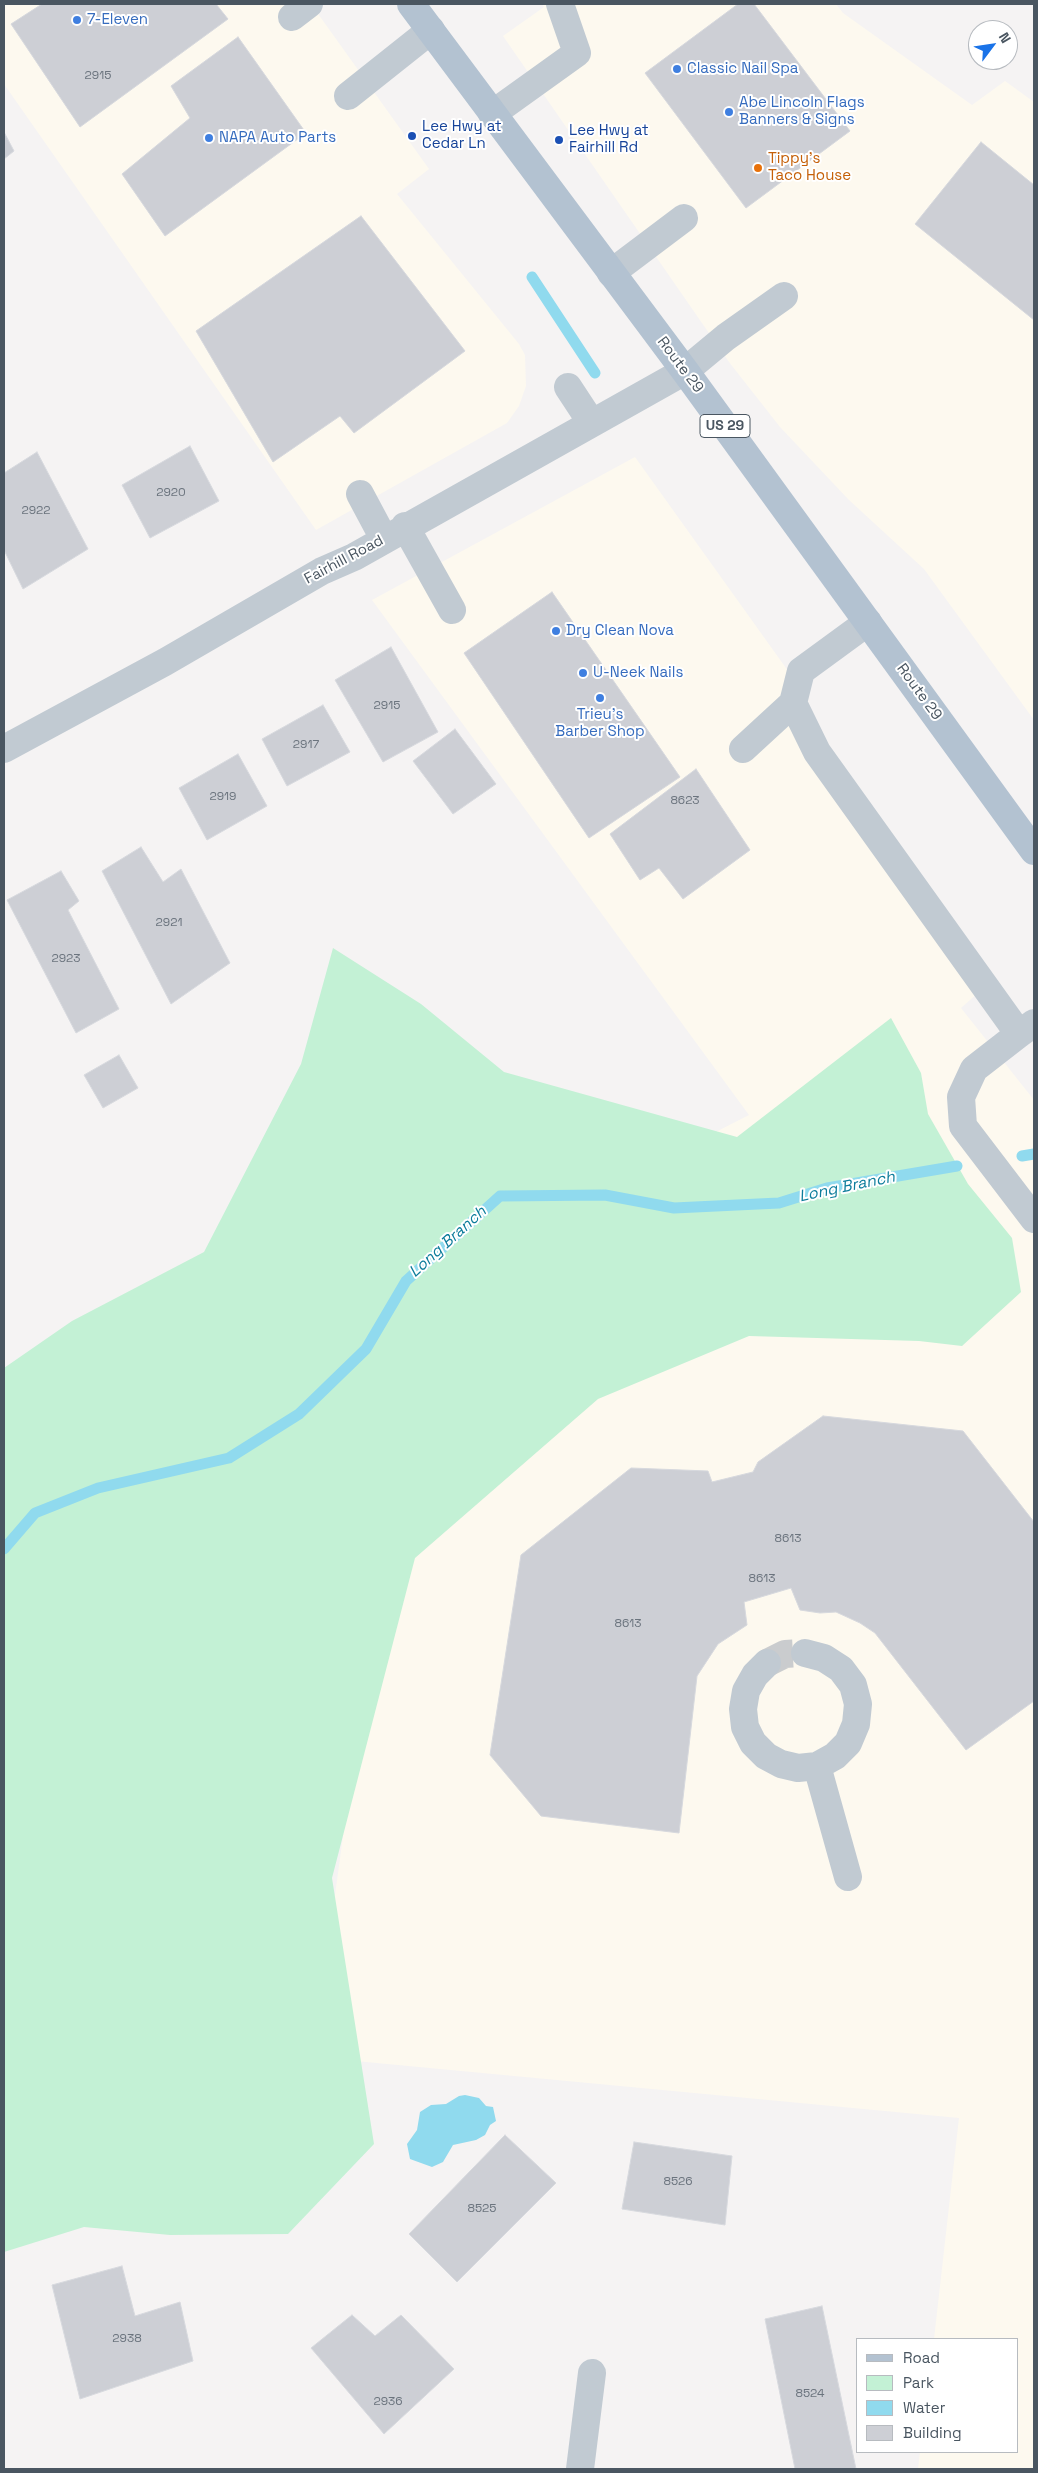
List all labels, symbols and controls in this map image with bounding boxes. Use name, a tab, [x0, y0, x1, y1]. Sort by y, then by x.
place label: 7-Eleven	[87, 11, 148, 29]
marker: 7-Eleven	[71, 14, 83, 26]
north arrow	[968, 20, 1018, 70]
text: N	[995, 29, 1015, 46]
place label: Classic Nail Spa	[687, 60, 798, 78]
marker: Classic Nail Spa	[671, 63, 683, 75]
house number: 2915	[85, 69, 111, 83]
place label: Abe Lincoln Flags Banners & Signs	[739, 94, 865, 129]
marker: Abe Lincoln Flags Banners & Signs	[723, 106, 735, 118]
place label: Lee Hwy at Cedar Ln	[422, 118, 502, 153]
place label: Lee Hwy at Fairhill Rd	[569, 122, 649, 157]
place label: NAPA Auto Parts	[219, 129, 336, 147]
marker: Lee Hwy at Cedar Ln	[406, 130, 418, 142]
marker: NAPA Auto Parts	[203, 132, 215, 144]
marker: Lee Hwy at Fairhill Rd	[553, 134, 565, 146]
place label: Tippy's Taco House	[768, 150, 851, 185]
marker: Tippy's Taco House	[752, 162, 764, 174]
street label: Route 29	[653, 333, 707, 397]
road number: US 29	[700, 414, 750, 438]
house number: 2920	[156, 486, 186, 500]
house number: 2922	[21, 504, 51, 518]
street label: Fairhill Road	[301, 532, 387, 588]
place label: Dry Clean Nova	[566, 622, 674, 640]
marker: Dry Clean Nova	[550, 625, 562, 637]
street label: Route 29	[892, 660, 946, 724]
place label: U-Neek Nails	[593, 664, 683, 682]
marker: U-Neek Nails	[577, 667, 589, 679]
marker: Trieu's Barber Shop	[594, 692, 606, 704]
house number: 2915	[374, 699, 400, 713]
place label: Trieu's Barber Shop	[555, 706, 645, 741]
house number: 2917	[293, 738, 319, 752]
house number: 2919	[210, 790, 236, 804]
house number: 8623	[670, 794, 700, 808]
house number: 2921	[156, 916, 182, 930]
house number: 2923	[52, 952, 80, 966]
water label: Long Branch	[797, 1167, 897, 1207]
water label: Long Branch	[405, 1202, 491, 1282]
house number: 8613	[774, 1532, 802, 1546]
house number: 8613	[748, 1572, 776, 1586]
house number: 8613	[614, 1617, 642, 1631]
house number: 8526	[663, 2175, 693, 2189]
house number: 8525	[468, 2202, 496, 2216]
house number: 2938	[112, 2332, 142, 2346]
legend	[856, 2338, 1018, 2453]
text: Road	[903, 2348, 940, 2367]
text: Park	[903, 2373, 934, 2392]
house number: 8524	[796, 2387, 824, 2401]
house number: 2936	[373, 2395, 403, 2409]
text: Water	[903, 2398, 945, 2417]
text: Building	[903, 2423, 962, 2442]

